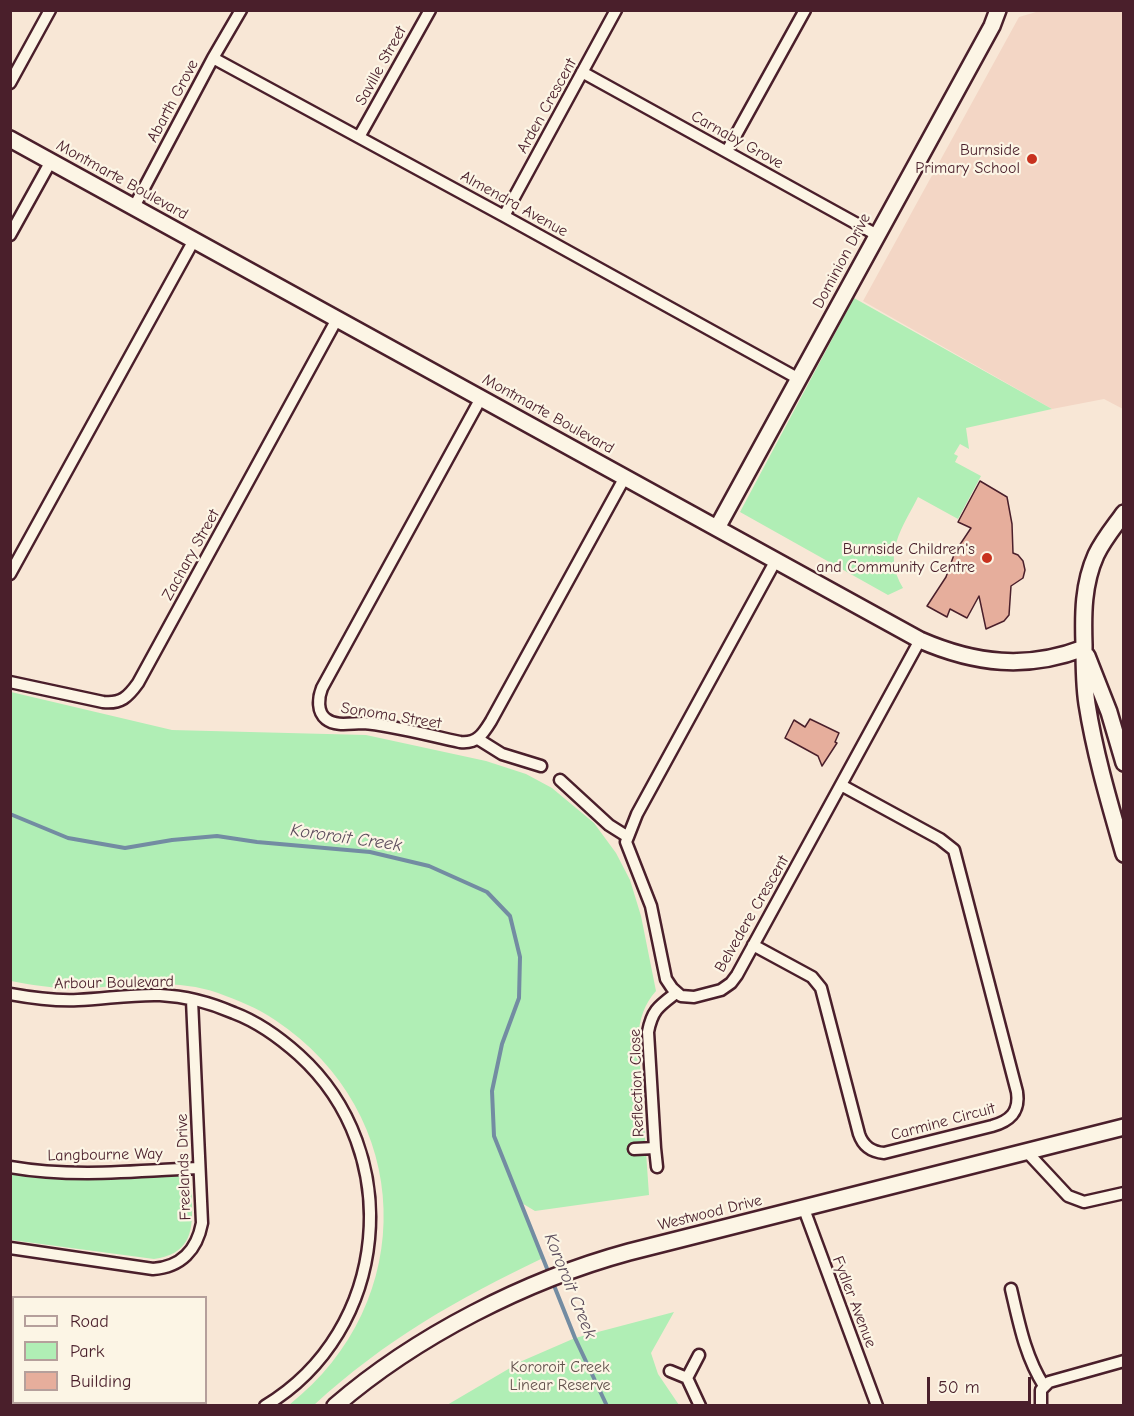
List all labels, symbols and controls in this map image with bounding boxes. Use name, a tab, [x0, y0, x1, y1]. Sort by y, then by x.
street label: Saville Street	[351, 23, 411, 109]
street label: Arden Crescent	[513, 55, 581, 157]
street label: Abarth Grove	[143, 56, 203, 146]
street label: Carnaby Grove	[687, 107, 787, 173]
street label: Montmarte Boulevard	[53, 136, 191, 224]
place label: Burnside Primary School	[915, 140, 1020, 178]
marker: Burnside Primary School	[1025, 152, 1039, 166]
street label: Almendra Avenue	[457, 167, 571, 241]
street label: Dominion Drive	[809, 210, 875, 312]
street label: Montmarte Boulevard	[479, 370, 617, 458]
street label: Zachary Street	[158, 506, 224, 604]
place label: Burnside Children's and Community Centre	[816, 539, 975, 577]
marker: Burnside Children's and Community Centre	[980, 551, 994, 565]
street label: Sonoma Street	[339, 699, 443, 733]
water label: Kororoit Creek	[289, 820, 403, 856]
street label: Belvedere Crescent	[711, 852, 793, 976]
street label: Arbour Boulevard	[54, 972, 174, 994]
street label: Reflection Close	[626, 1029, 648, 1137]
street label: Carmine Circuit	[889, 1099, 997, 1145]
street label: Freelands Drive	[173, 1113, 195, 1221]
street label: Langbourne Way	[47, 1144, 163, 1166]
street label: Westwood Drive	[656, 1191, 764, 1235]
water label: Kororoit Creek	[539, 1230, 601, 1342]
street label: Fydler Avenue	[828, 1253, 880, 1351]
legend	[12, 1296, 207, 1404]
text: Road	[70, 1311, 109, 1332]
text: Park	[70, 1341, 104, 1362]
park label: Kororoit Creek Linear Reserve	[509, 1357, 611, 1395]
scale bar	[930, 1365, 1034, 1403]
text: Building	[70, 1371, 132, 1392]
text: 50 m	[938, 1377, 980, 1398]

